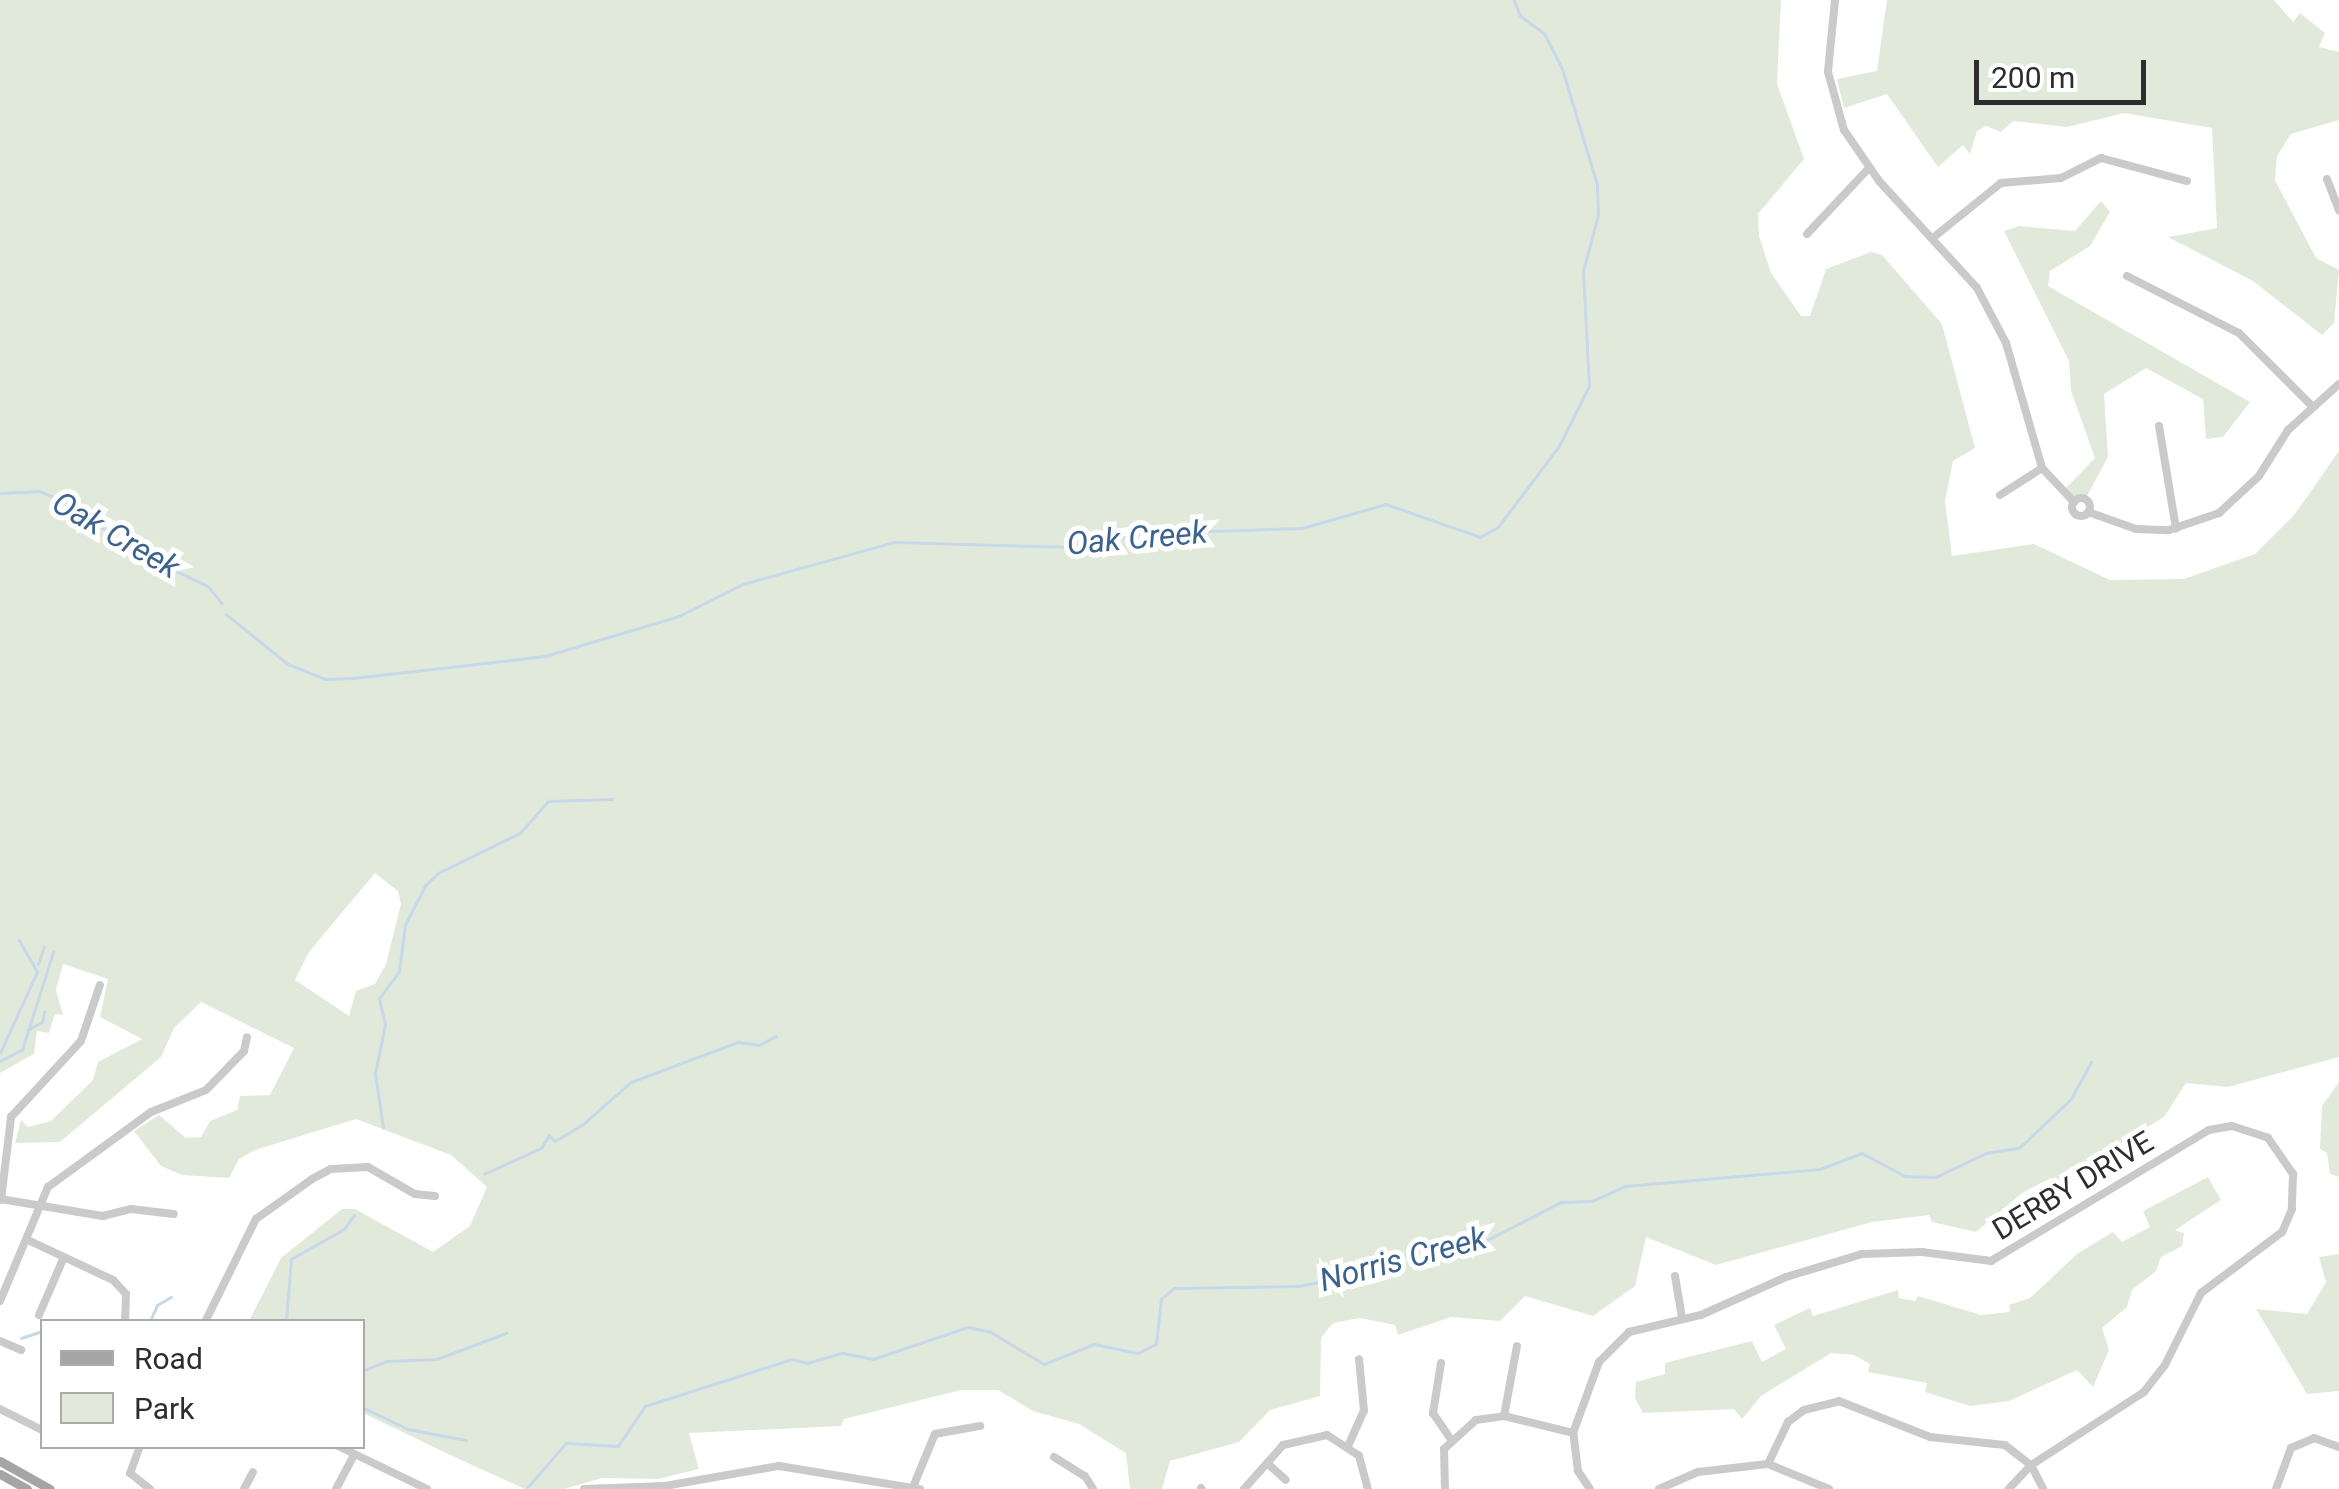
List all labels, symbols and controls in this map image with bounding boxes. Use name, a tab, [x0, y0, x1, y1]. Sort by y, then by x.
scale bar	[1979, 40, 2152, 102]
text: 200 m	[1991, 60, 2075, 95]
water label: Oak Creek	[45, 483, 187, 587]
water label: Oak Creek	[1065, 513, 1209, 563]
street label: DERBY DRIVE	[1986, 1124, 2160, 1248]
water label: Norris Creek	[1315, 1218, 1491, 1300]
legend	[40, 1319, 365, 1449]
text: Road	[134, 1341, 203, 1376]
text: Park	[134, 1391, 194, 1426]

